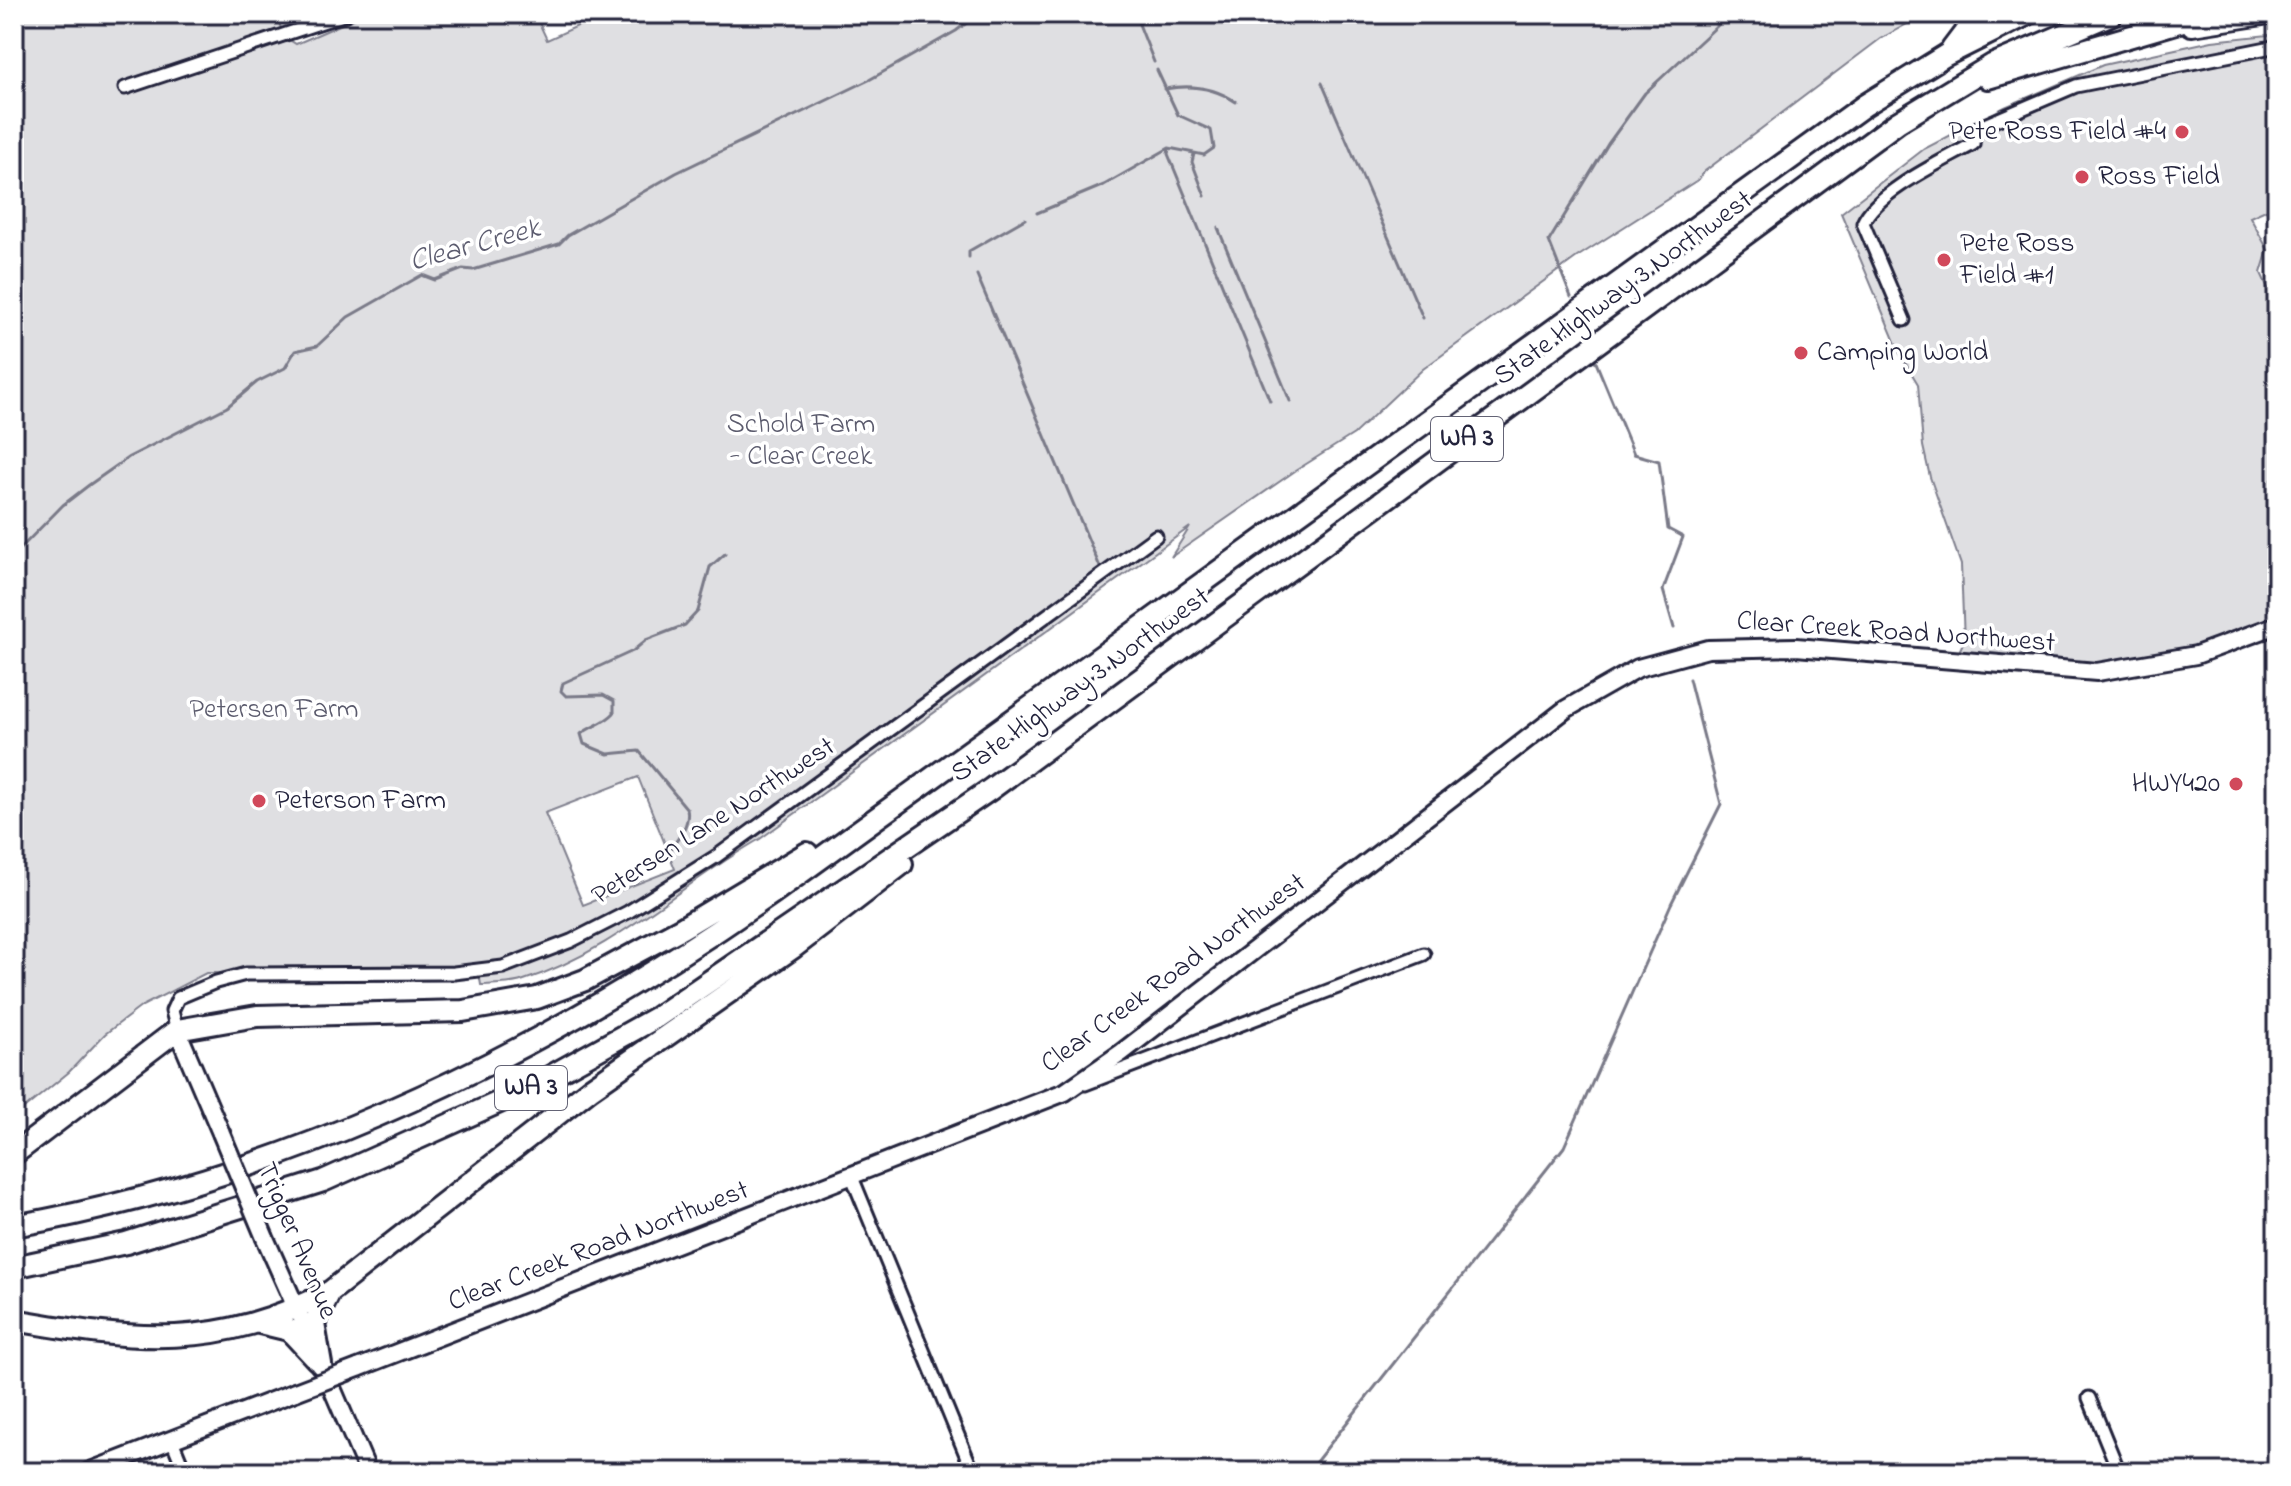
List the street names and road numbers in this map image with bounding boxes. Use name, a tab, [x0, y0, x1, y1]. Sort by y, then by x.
street label: State Highway 3 Northwest	[1486, 181, 1762, 397]
road number: WA 3	[1431, 417, 1503, 461]
street label: State Highway 3 Northwest	[943, 578, 1219, 794]
street label: Clear Creek Road Northwest	[1735, 601, 2057, 665]
street label: Petersen Lane Northwest	[584, 728, 844, 916]
street label: Clear Creek Road Northwest	[1033, 864, 1315, 1084]
road number: WA 3	[495, 1066, 567, 1110]
street label: Trigger Avenue	[245, 1156, 348, 1326]
street label: Clear Creek Road Northwest	[443, 1171, 755, 1323]

